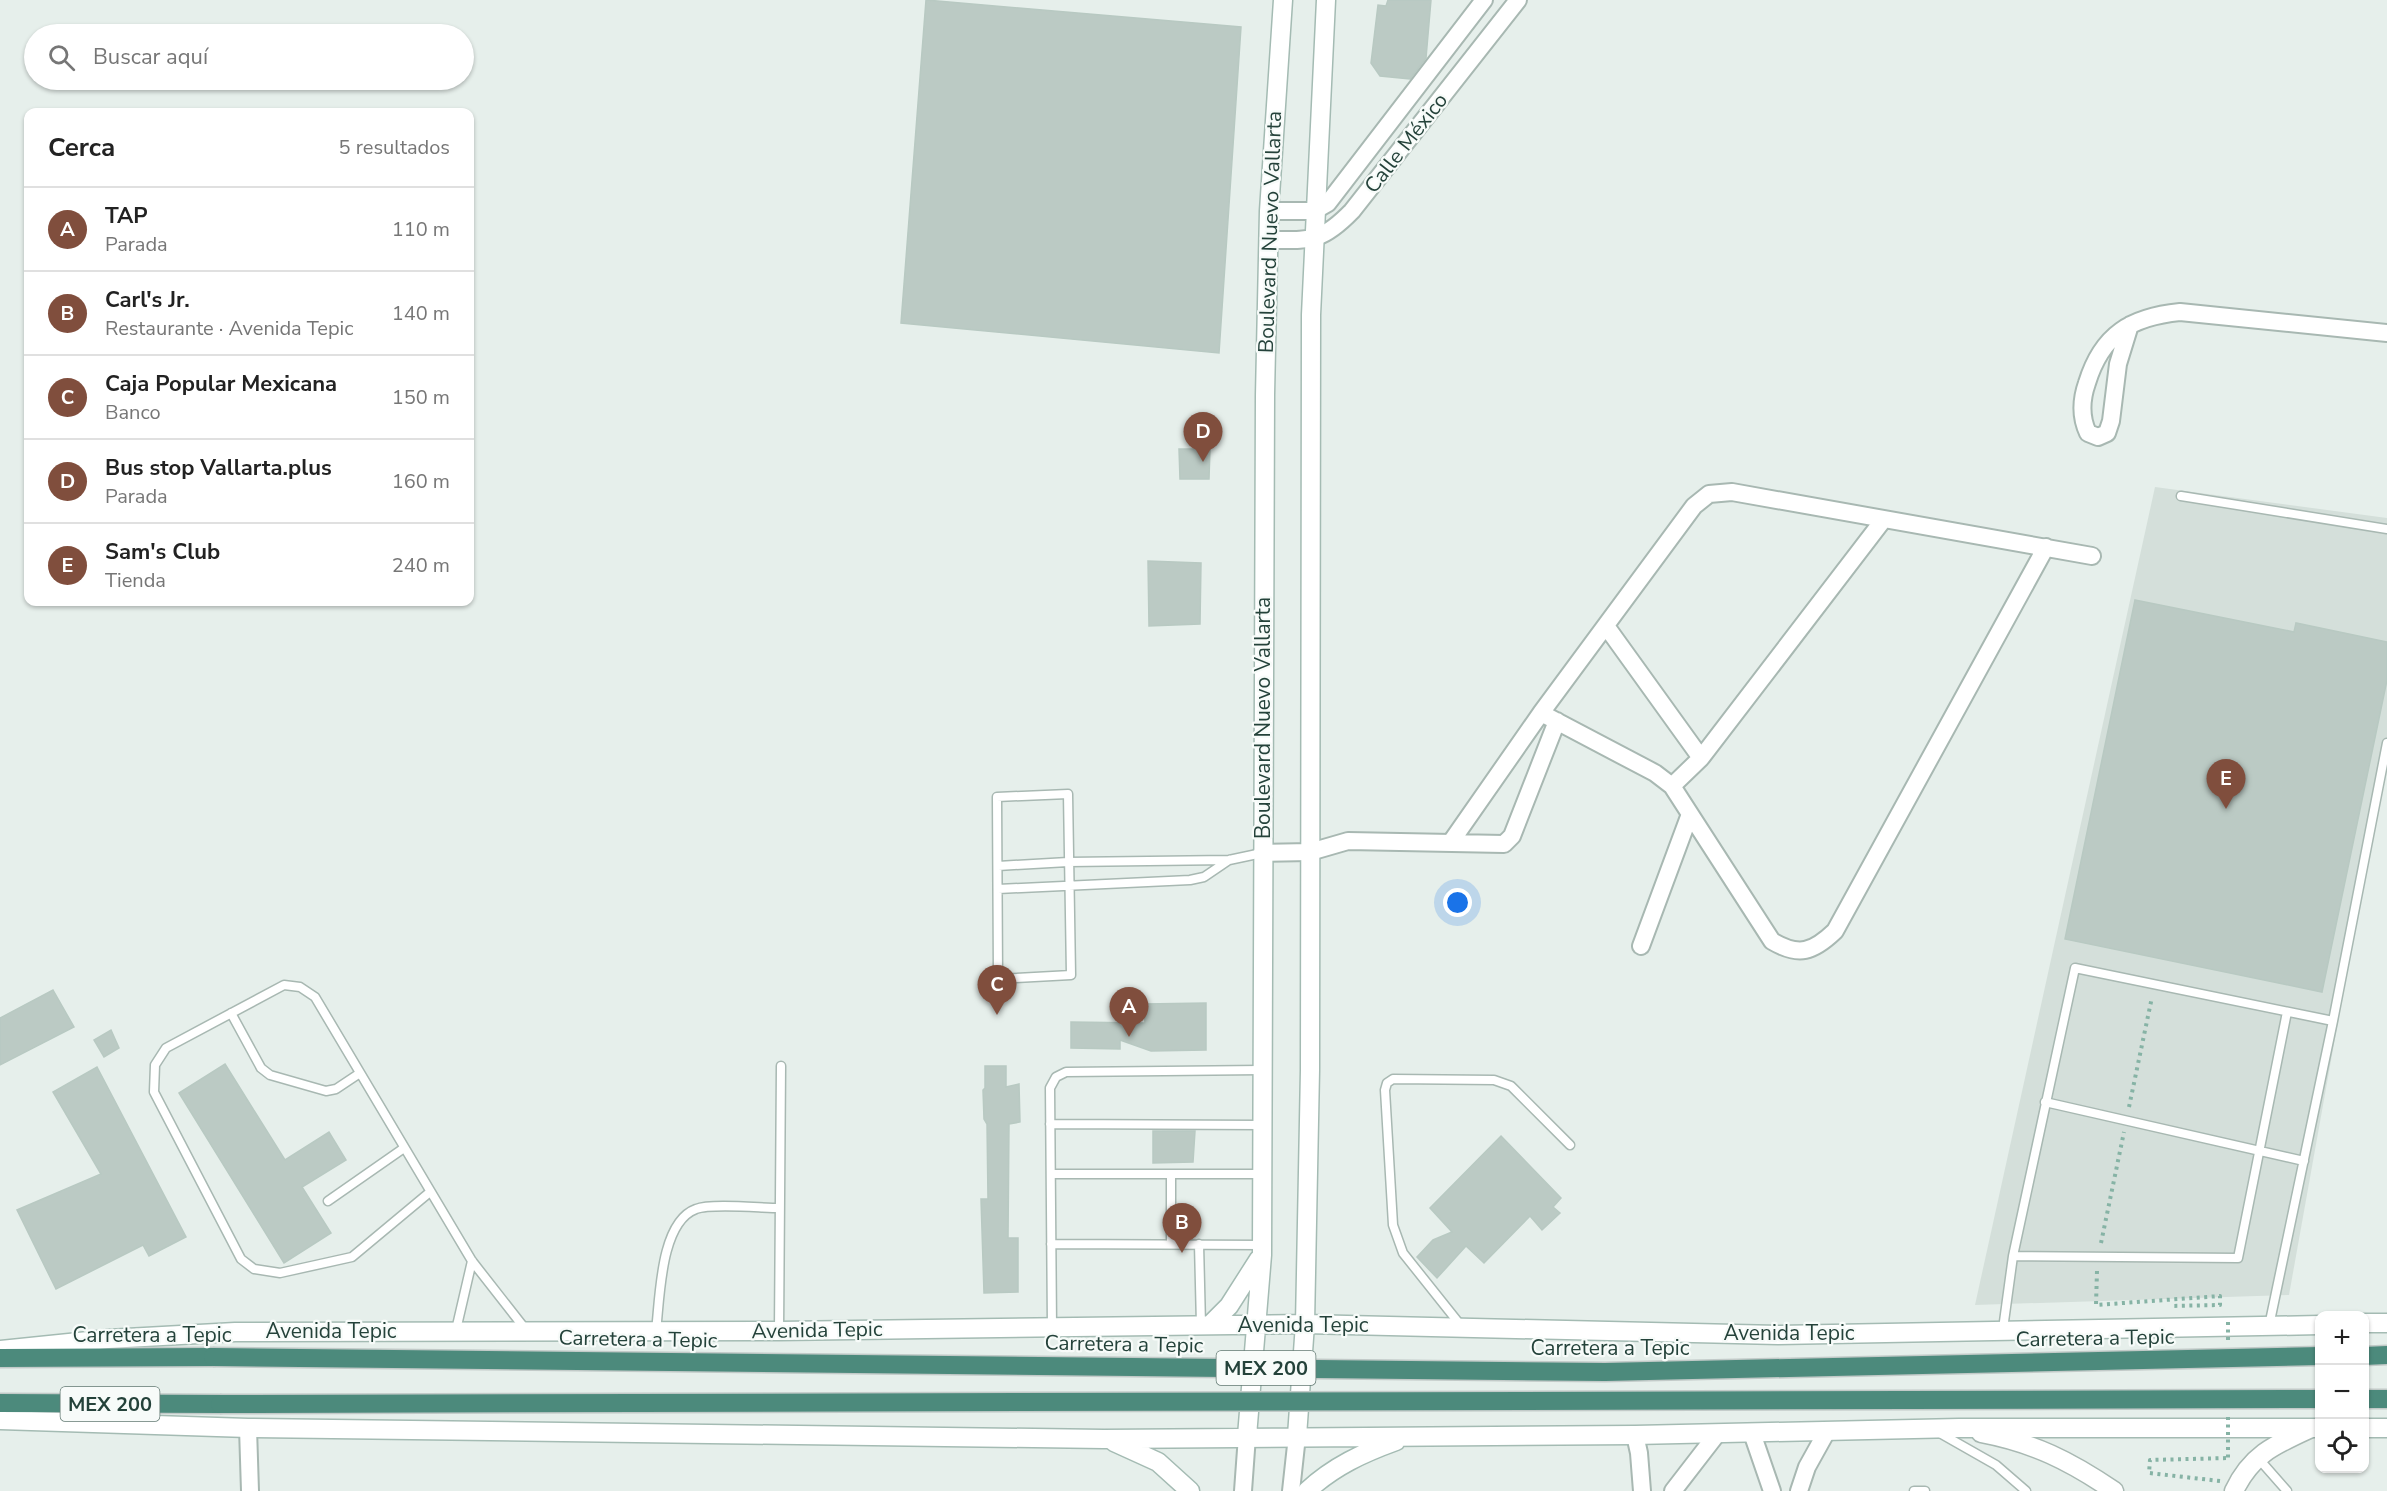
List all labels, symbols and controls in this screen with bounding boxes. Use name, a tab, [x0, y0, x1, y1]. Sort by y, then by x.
search box	[24, 24, 474, 90]
icon: search	[45, 41, 78, 74]
text: Buscar aquí	[93, 42, 208, 72]
street label: Calle México	[1358, 87, 1454, 199]
street label: Boulevard Nuevo Vallarta	[1252, 110, 1288, 354]
text: Cerca	[48, 130, 115, 165]
text: 5 resultados	[339, 134, 450, 161]
text: TAP	[105, 201, 148, 231]
text: A	[60, 216, 75, 243]
text: 110 m	[392, 216, 450, 243]
text: Parada	[105, 231, 168, 258]
text: Carl's Jr.	[105, 285, 190, 315]
text: B	[61, 300, 74, 327]
text: 140 m	[392, 300, 450, 327]
text: Restaurante · Avenida Tepic	[105, 315, 354, 342]
text: Caja Popular Mexicana	[105, 369, 337, 399]
text: C	[61, 384, 74, 411]
text: 150 m	[392, 384, 450, 411]
text: Banco	[105, 399, 161, 426]
pin: D	[1184, 412, 1222, 462]
text: Bus stop Vallarta.plus	[105, 453, 332, 483]
text: D	[60, 468, 75, 495]
text: 160 m	[392, 468, 450, 495]
text: Parada	[105, 483, 168, 510]
text: Sam's Club	[105, 537, 220, 567]
text: E	[62, 552, 73, 579]
text: 240 m	[392, 552, 450, 579]
text: Tienda	[105, 567, 166, 594]
street label: Boulevard Nuevo Vallarta	[1249, 597, 1277, 839]
pin: E	[2206, 760, 2246, 809]
your location	[1443, 888, 1472, 917]
pin: C	[978, 966, 1016, 1015]
pin: A	[1110, 988, 1148, 1037]
pin: B	[1162, 1204, 1202, 1253]
street label: Avenida Tepic	[1237, 1311, 1369, 1339]
map controls	[2315, 1311, 2369, 1473]
button: +	[2315, 1311, 2369, 1365]
street label: Avenida Tepic	[751, 1315, 883, 1345]
street label: Avenida Tepic	[265, 1317, 397, 1345]
street label: Avenida Tepic	[1723, 1319, 1855, 1347]
street label: Carretera a Tepic	[73, 1321, 232, 1349]
street label: Carretera a Tepic	[2015, 1323, 2175, 1353]
street label: Carretera a Tepic	[558, 1324, 718, 1354]
street label: Carretera a Tepic	[1044, 1329, 1204, 1359]
street label: Carretera a Tepic	[1531, 1334, 1690, 1362]
road number: MEX 200	[1216, 1351, 1316, 1385]
button: −	[2315, 1365, 2369, 1419]
road number: MEX 200	[60, 1387, 160, 1421]
button: locate	[2315, 1419, 2369, 1473]

